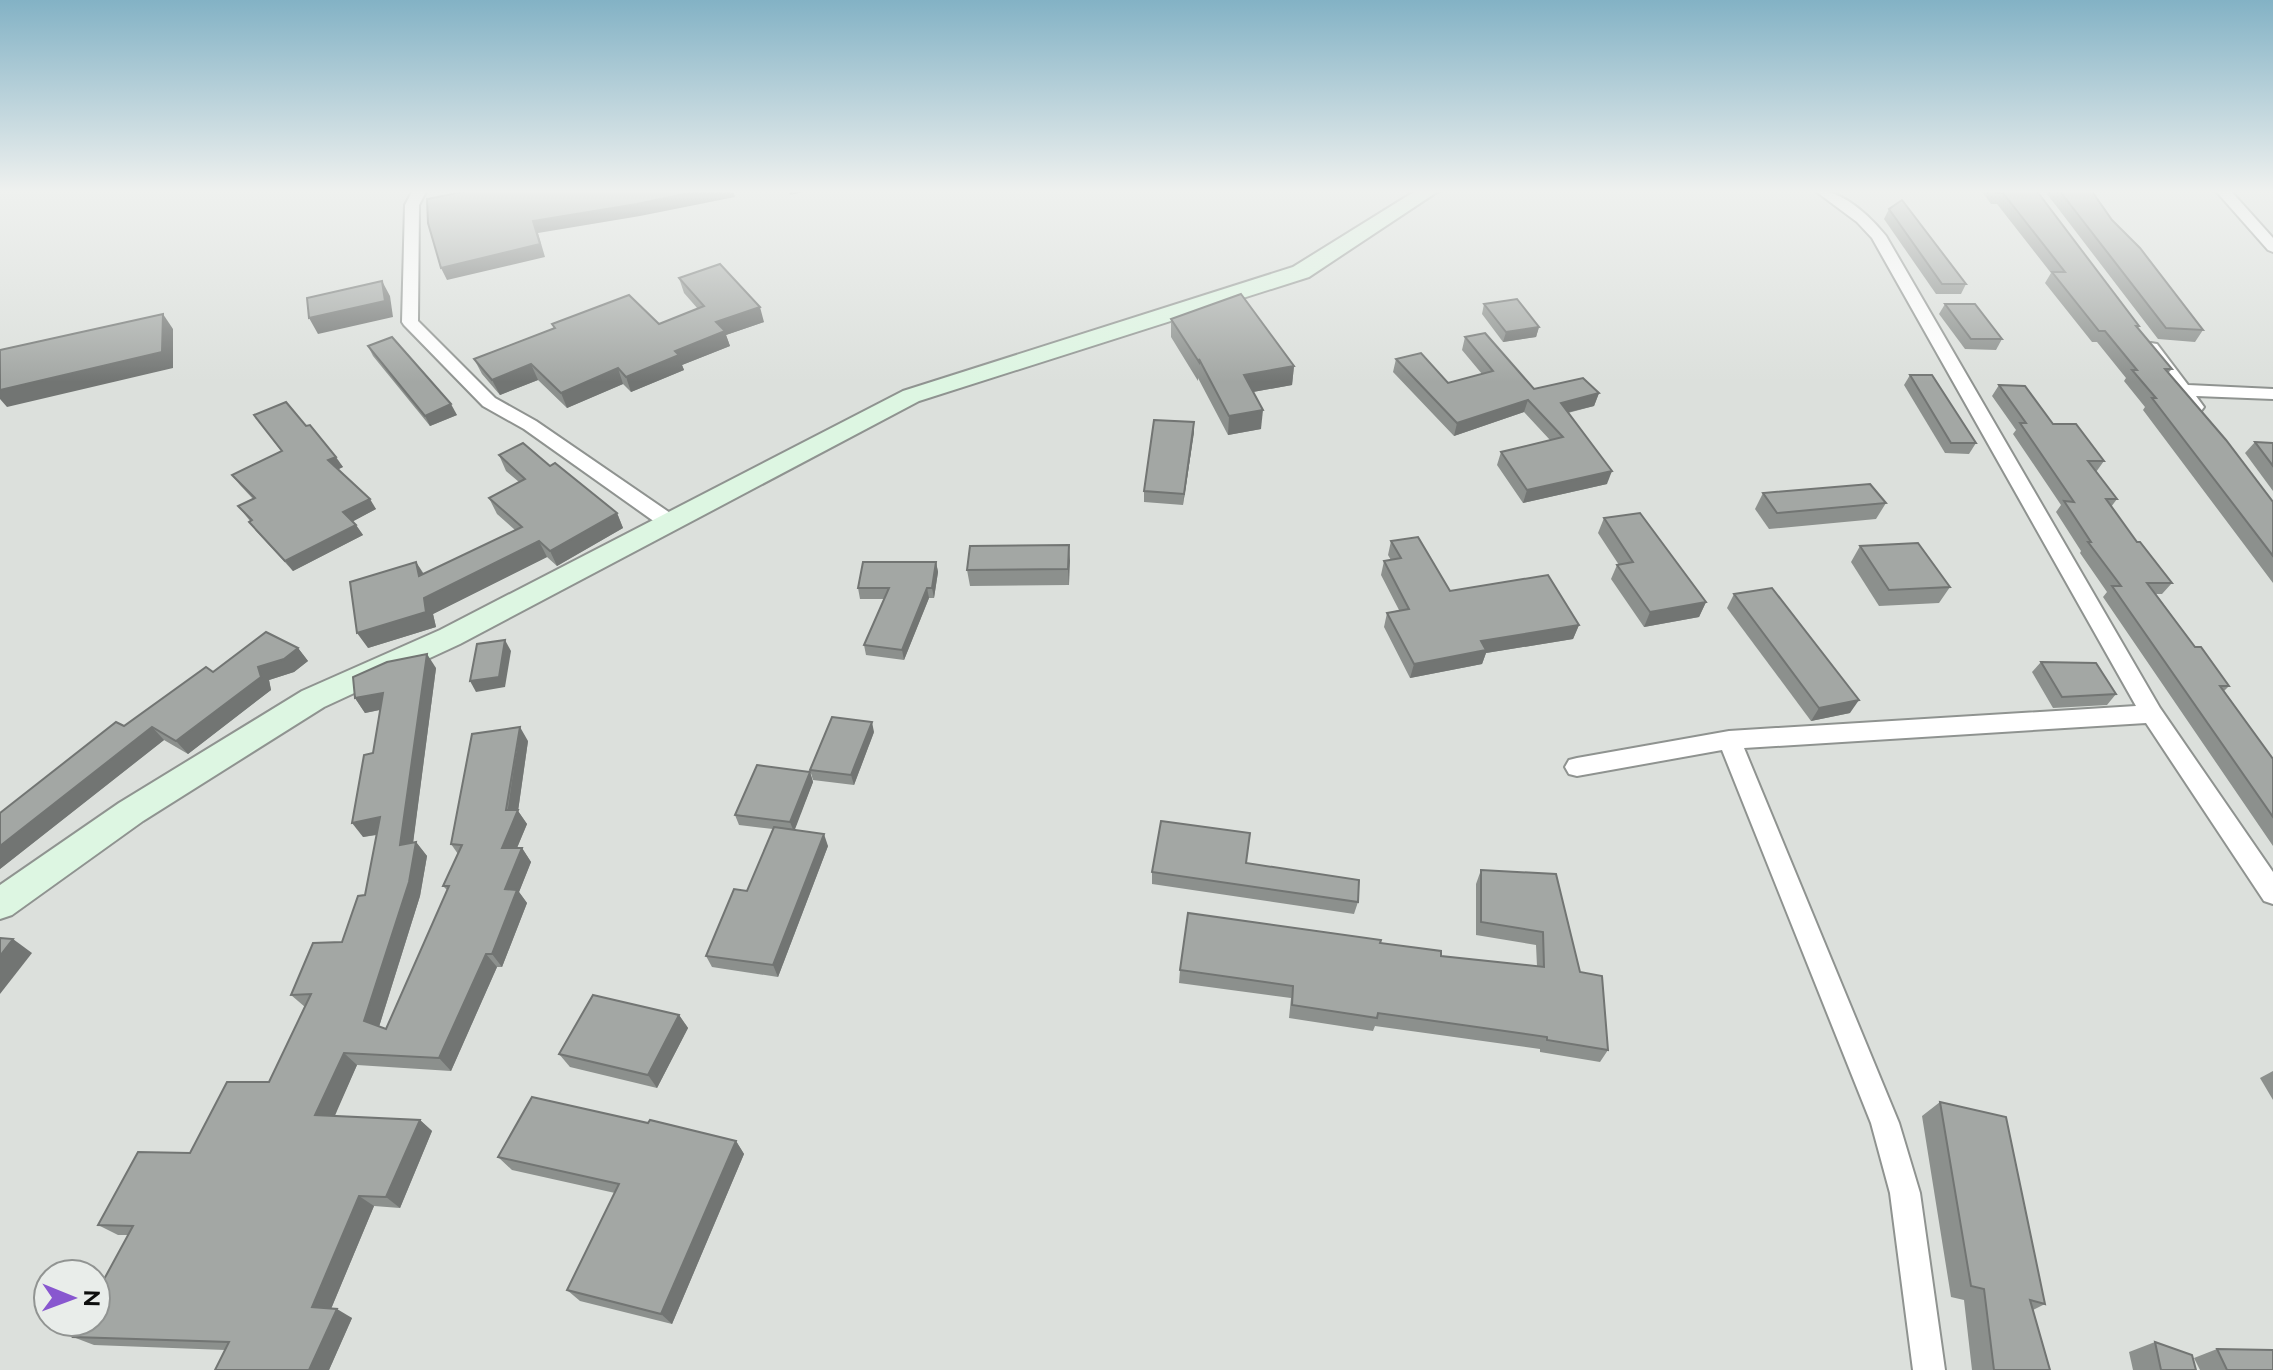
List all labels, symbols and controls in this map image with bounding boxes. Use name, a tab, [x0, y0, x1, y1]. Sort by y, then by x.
north arrow	[32, 1258, 112, 1338]
text: N	[79, 1290, 105, 1307]

